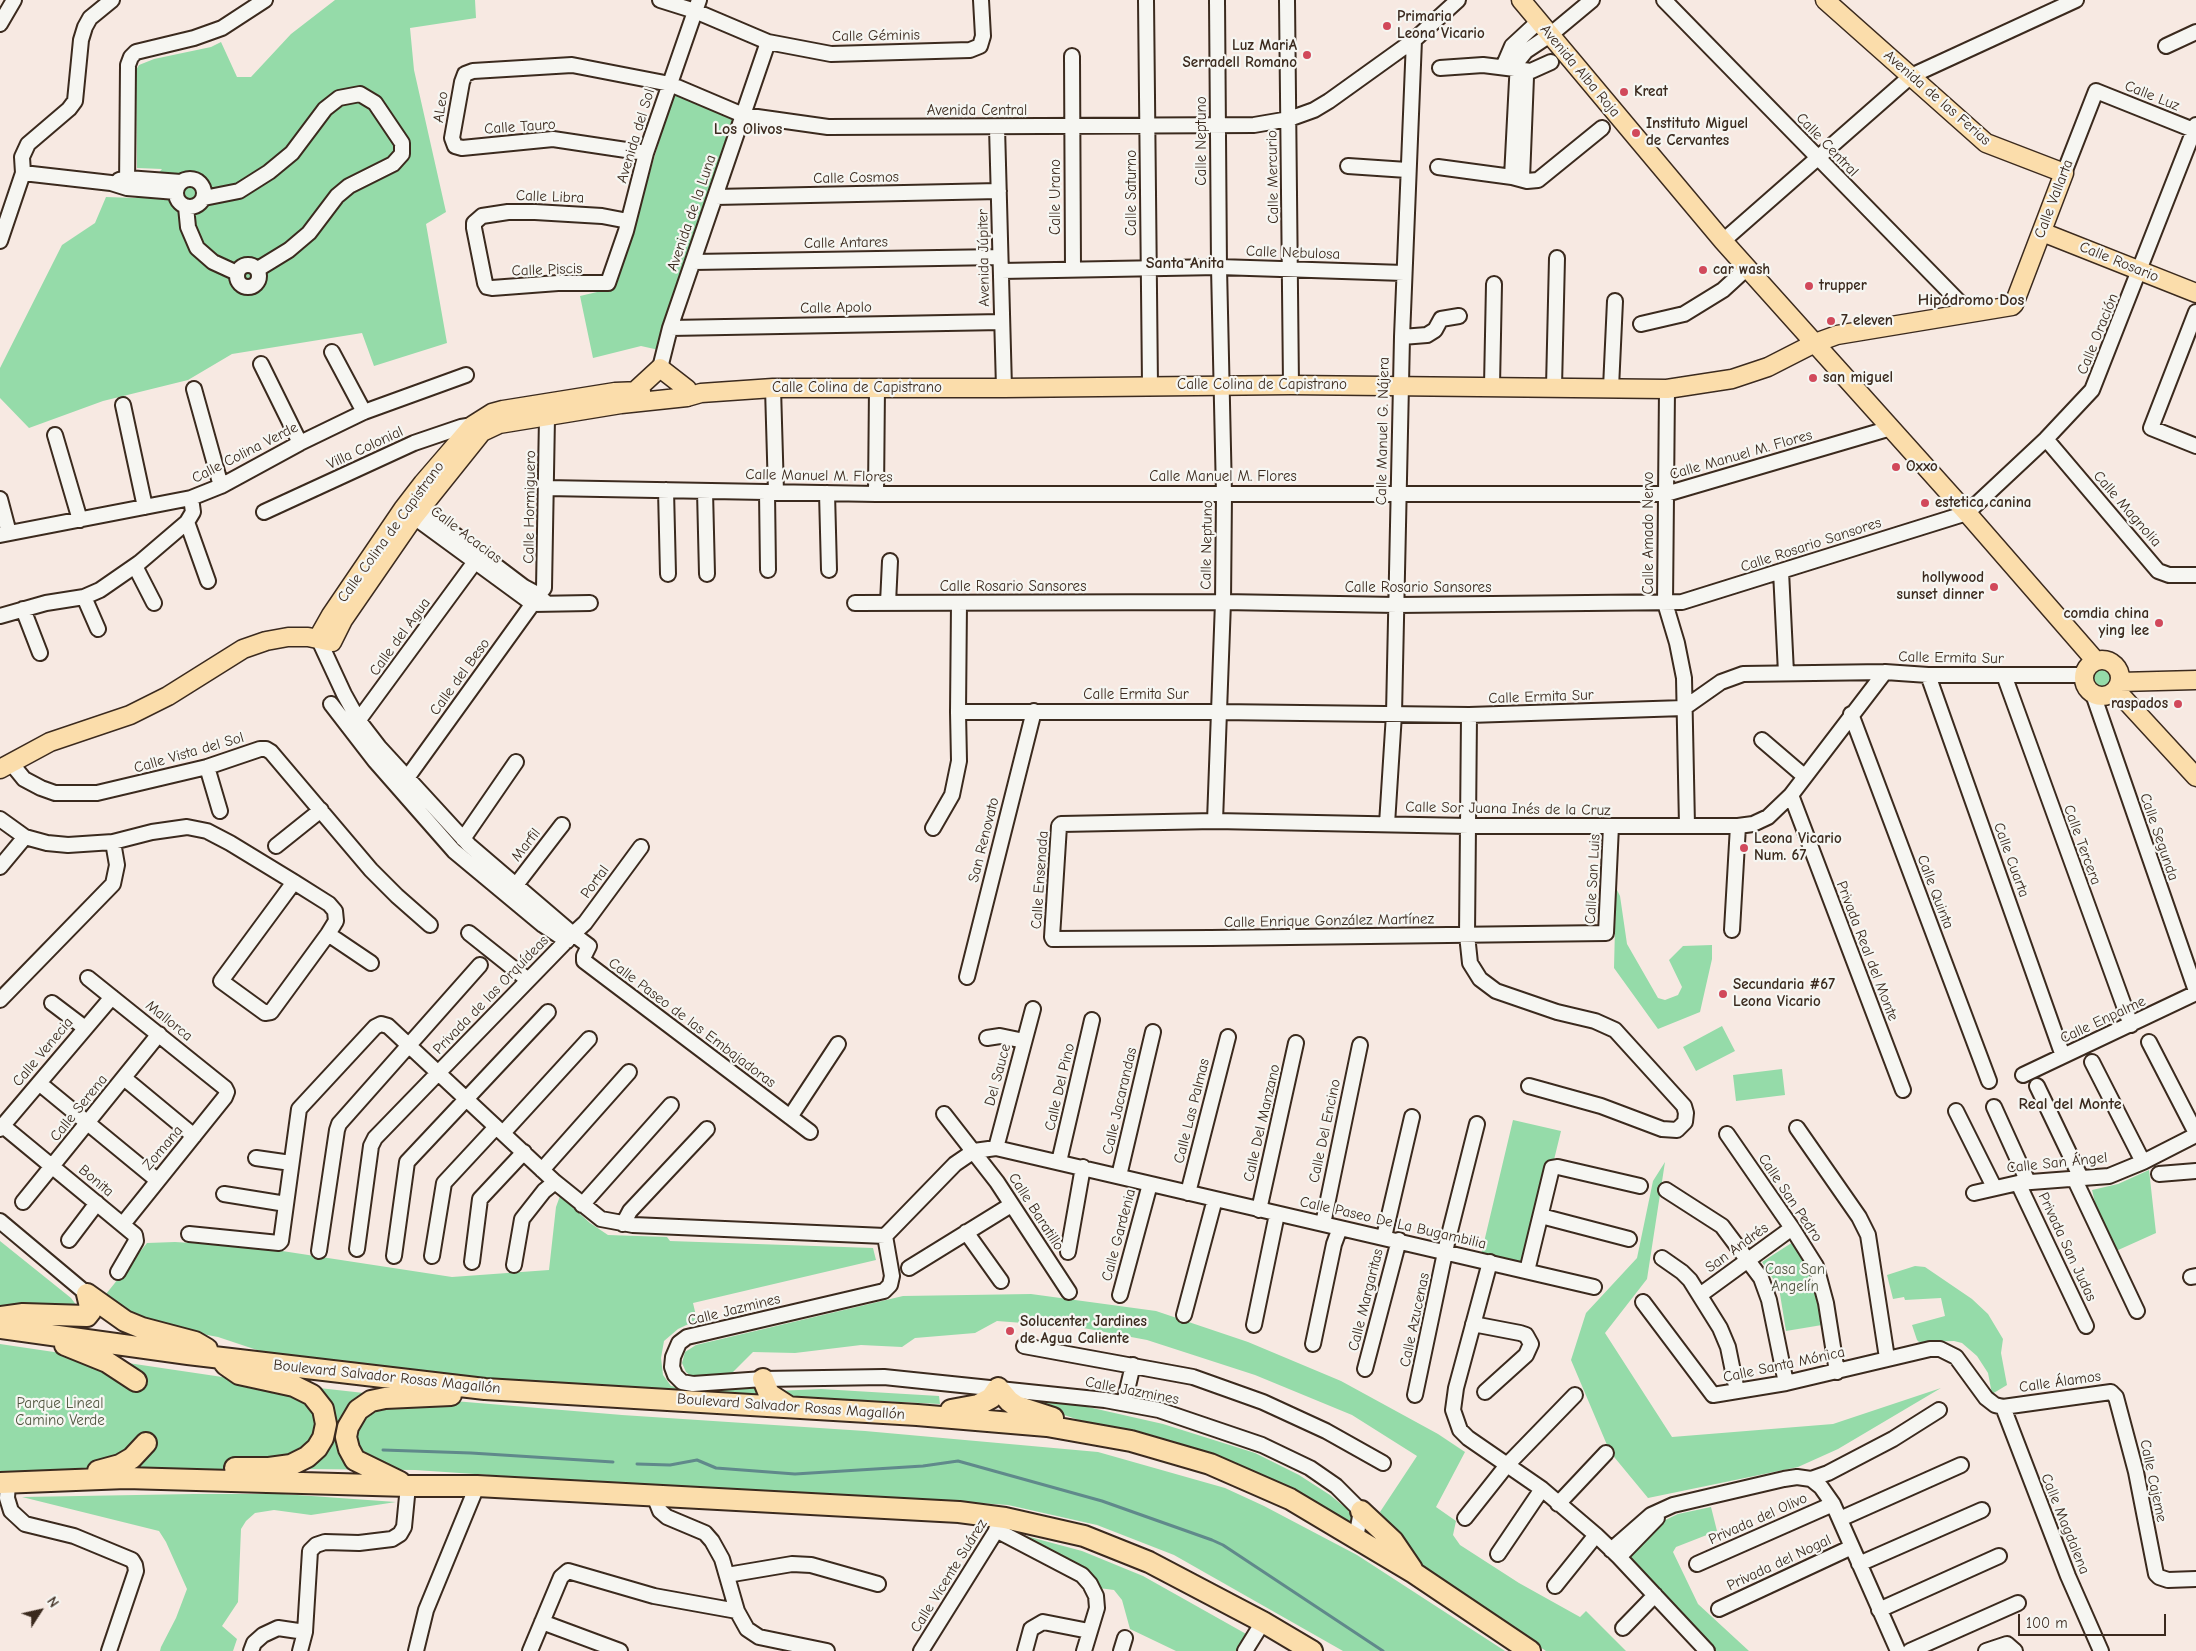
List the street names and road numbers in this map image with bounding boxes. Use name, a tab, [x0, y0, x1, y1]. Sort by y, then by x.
street label: Avenida Alba Roja	[1536, 21, 1624, 121]
street label: Calle Géminis	[832, 26, 920, 46]
street label: Avenida de las Ferias	[1880, 47, 1994, 149]
street label: Calle Luz	[2122, 77, 2182, 115]
street label: Avenida del Sol	[613, 87, 659, 185]
street label: ALeo	[430, 90, 452, 124]
street label: Calle Neptuno	[1193, 96, 1211, 186]
street label: Avenida Central	[927, 102, 1027, 120]
street label: Calle Central	[1792, 109, 1862, 181]
street label: Calle Tauro	[484, 116, 556, 138]
street label: Calle Mercurio	[1263, 130, 1283, 224]
street label: Calle Saturno	[1123, 150, 1141, 236]
street label: Avenida de la Luna	[664, 152, 720, 274]
street label: Calle Vallarta	[2031, 157, 2077, 241]
street label: Calle Urano	[1047, 159, 1065, 235]
street label: Calle Cosmos	[813, 168, 899, 188]
street label: Calle Libra	[516, 187, 584, 207]
street label: Avenida Júpiter	[974, 209, 994, 307]
street label: Calle Antares	[804, 233, 888, 253]
street label: Calle Rosario	[2077, 238, 2161, 286]
street label: Calle Nebulosa	[1246, 242, 1340, 264]
street label: Calle Piscis	[511, 260, 583, 280]
street label: Calle Oración	[2074, 291, 2122, 377]
street label: Calle Apolo	[800, 298, 872, 318]
street label: Calle Manuel G. Nájera	[1373, 357, 1393, 505]
street label: Calle Colina de Capistrano	[1177, 376, 1347, 394]
street label: Calle Colina de Capistrano	[772, 379, 942, 397]
street label: Calle Colina Verde	[189, 419, 301, 487]
street label: Villa Colonial	[324, 423, 406, 473]
street label: Calle Manuel M. Flores	[1668, 426, 1814, 484]
street label: Calle Hormiguero	[520, 450, 540, 564]
street label: Calle Colina de Capistrano	[334, 458, 448, 606]
street label: Calle Manuel M. Flores	[745, 466, 893, 486]
street label: Calle Magnolia	[2089, 467, 2165, 551]
street label: Calle Manuel M. Flores	[1149, 468, 1297, 486]
street label: Calle Amado Nervo	[1640, 471, 1658, 595]
street label: Calle Neptuno	[1197, 500, 1217, 590]
street label: Calle Acacias	[427, 502, 505, 568]
street label: Calle Rosario Sansores	[1738, 514, 1884, 576]
street label: Calle Rosario Sansores	[940, 578, 1086, 596]
street label: Calle Rosario Sansores	[1345, 579, 1491, 597]
street label: Calle del Agua	[366, 595, 434, 679]
street label: Calle del Beso	[426, 635, 494, 719]
street label: Calle Ermita Sur	[1898, 648, 2004, 668]
street label: Calle Ermita Sur	[1083, 686, 1189, 704]
street label: Calle Ermita Sur	[1488, 686, 1594, 708]
street label: Calle Vista del Sol	[132, 729, 246, 777]
street label: Calle Segunda	[2136, 791, 2182, 883]
street label: San Renovato	[965, 796, 1003, 884]
street label: Calle Sor Juana Inés de la Cruz	[1405, 798, 1611, 820]
street label: Calle Tercera	[2059, 803, 2105, 887]
street label: Calle Cuarta	[1989, 820, 2033, 900]
street label: Marfil	[507, 825, 545, 865]
street label: Calle Ensenada	[1028, 830, 1052, 930]
street label: Calle San Luis	[1582, 834, 1604, 924]
street label: Calle Quinta	[1913, 853, 1957, 931]
street label: Portal	[577, 862, 613, 902]
street label: Privada Real del Monte	[1832, 878, 1902, 1024]
street label: Calle Enrique González Martínez	[1224, 910, 1434, 932]
street label: Privada de las Orquídeas	[429, 932, 553, 1058]
street label: Calle Paseo de las Embajadoras	[605, 954, 779, 1092]
street label: Calle Enpalme	[2057, 992, 2149, 1048]
street label: Mallorca	[142, 997, 196, 1045]
street label: Calle Venecia	[9, 1014, 77, 1090]
street label: Calle Del Pino	[1041, 1041, 1079, 1133]
street label: Del Sauce	[981, 1042, 1015, 1108]
street label: Calle Jacarandas	[1099, 1046, 1141, 1156]
street label: Calle Las Palmas	[1170, 1057, 1214, 1165]
street label: Calle Del Manzano	[1240, 1062, 1284, 1184]
street label: Calle Serena	[46, 1071, 112, 1145]
street label: Calle Del Encino	[1305, 1078, 1345, 1184]
street label: Zomana	[139, 1122, 187, 1174]
street label: Calle San Ángel	[2006, 1149, 2108, 1177]
street label: Calle San Pedro	[1754, 1151, 1826, 1245]
street label: Bonita	[75, 1161, 117, 1201]
street label: Calle Baratillo	[1004, 1170, 1068, 1254]
street label: Calle Gardenia	[1098, 1187, 1140, 1283]
street label: Privada San Judas	[2034, 1190, 2100, 1304]
street label: Calle Paseo De La Bugambilia	[1298, 1193, 1488, 1253]
street label: San Andrés	[1702, 1219, 1772, 1277]
street label: Calle Margaritas	[1345, 1247, 1387, 1353]
street label: Calle Azucenas	[1396, 1271, 1434, 1369]
street label: Calle Jazmines	[686, 1290, 782, 1330]
street label: Calle Santa Mónica	[1721, 1343, 1847, 1387]
street label: Boulevard Salvador Rosas Magallón	[273, 1356, 501, 1398]
street label: Calle Álamos	[2018, 1367, 2102, 1397]
street label: Calle Jazmines	[1084, 1373, 1180, 1409]
street label: Boulevard Salvador Rosas Magallón	[676, 1390, 906, 1424]
street label: Calle Cajeme	[2135, 1438, 2171, 1524]
street label: Calle Magdalena	[2037, 1471, 2093, 1577]
street label: Privada del Olivo	[1706, 1489, 1810, 1549]
street label: Calle Vicente Suárez	[907, 1516, 991, 1636]
street label: Privada del Nogal	[1724, 1531, 1834, 1595]

